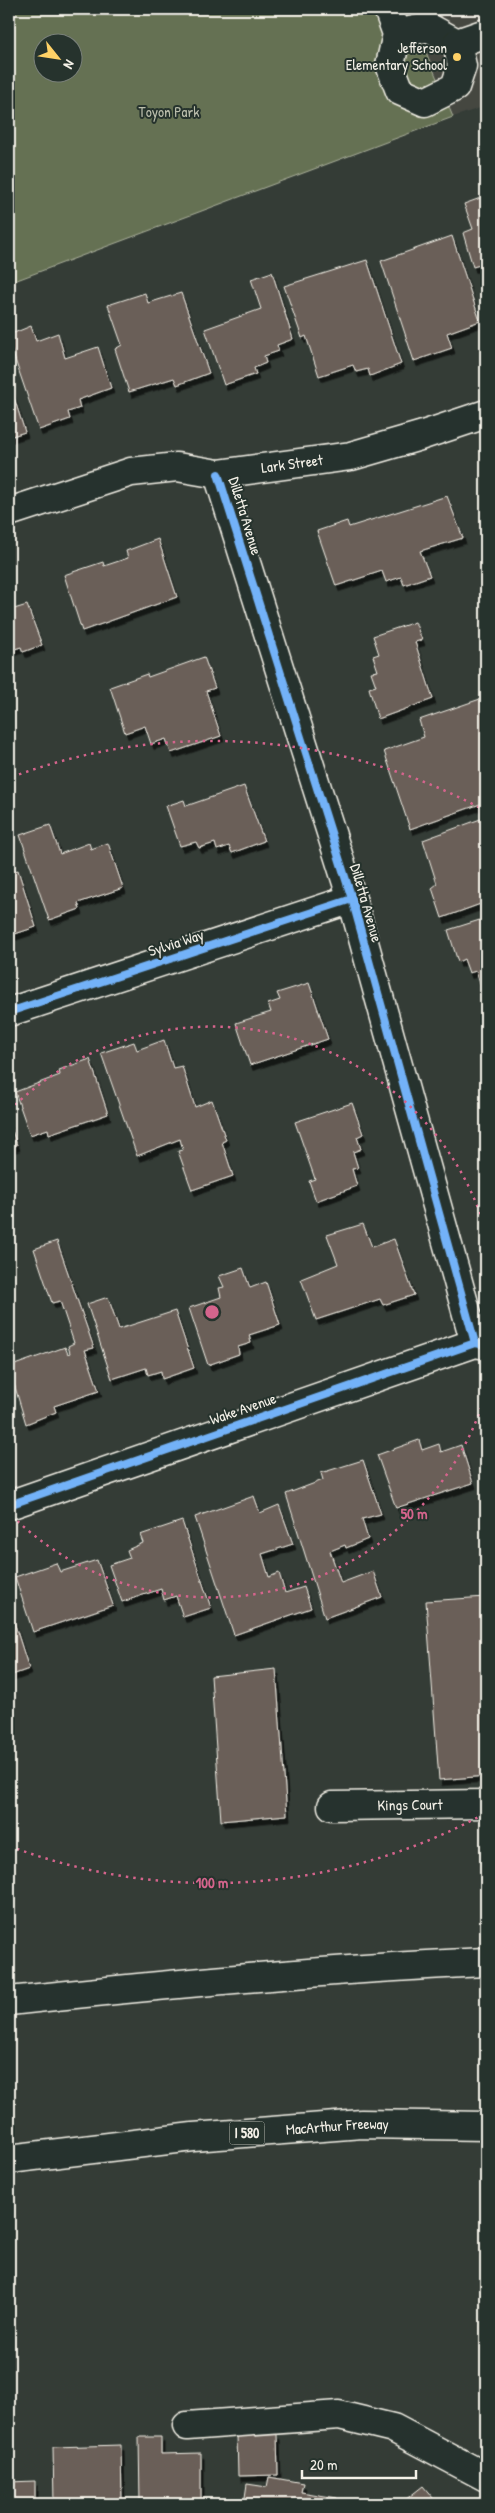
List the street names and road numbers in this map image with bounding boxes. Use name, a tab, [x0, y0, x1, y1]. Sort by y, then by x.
street label: Lark Street	[260, 449, 325, 478]
street label: Dilletta Avenue	[224, 474, 267, 557]
street label: Dilletta Avenue	[345, 861, 388, 945]
street label: Sylvia Way	[145, 924, 206, 961]
street label: Wake Avenue	[207, 1387, 279, 1430]
street label: Kings Court	[377, 1794, 444, 1815]
street label: MacArthur Freeway	[285, 2113, 389, 2140]
road number: I 580	[230, 2122, 264, 2144]

